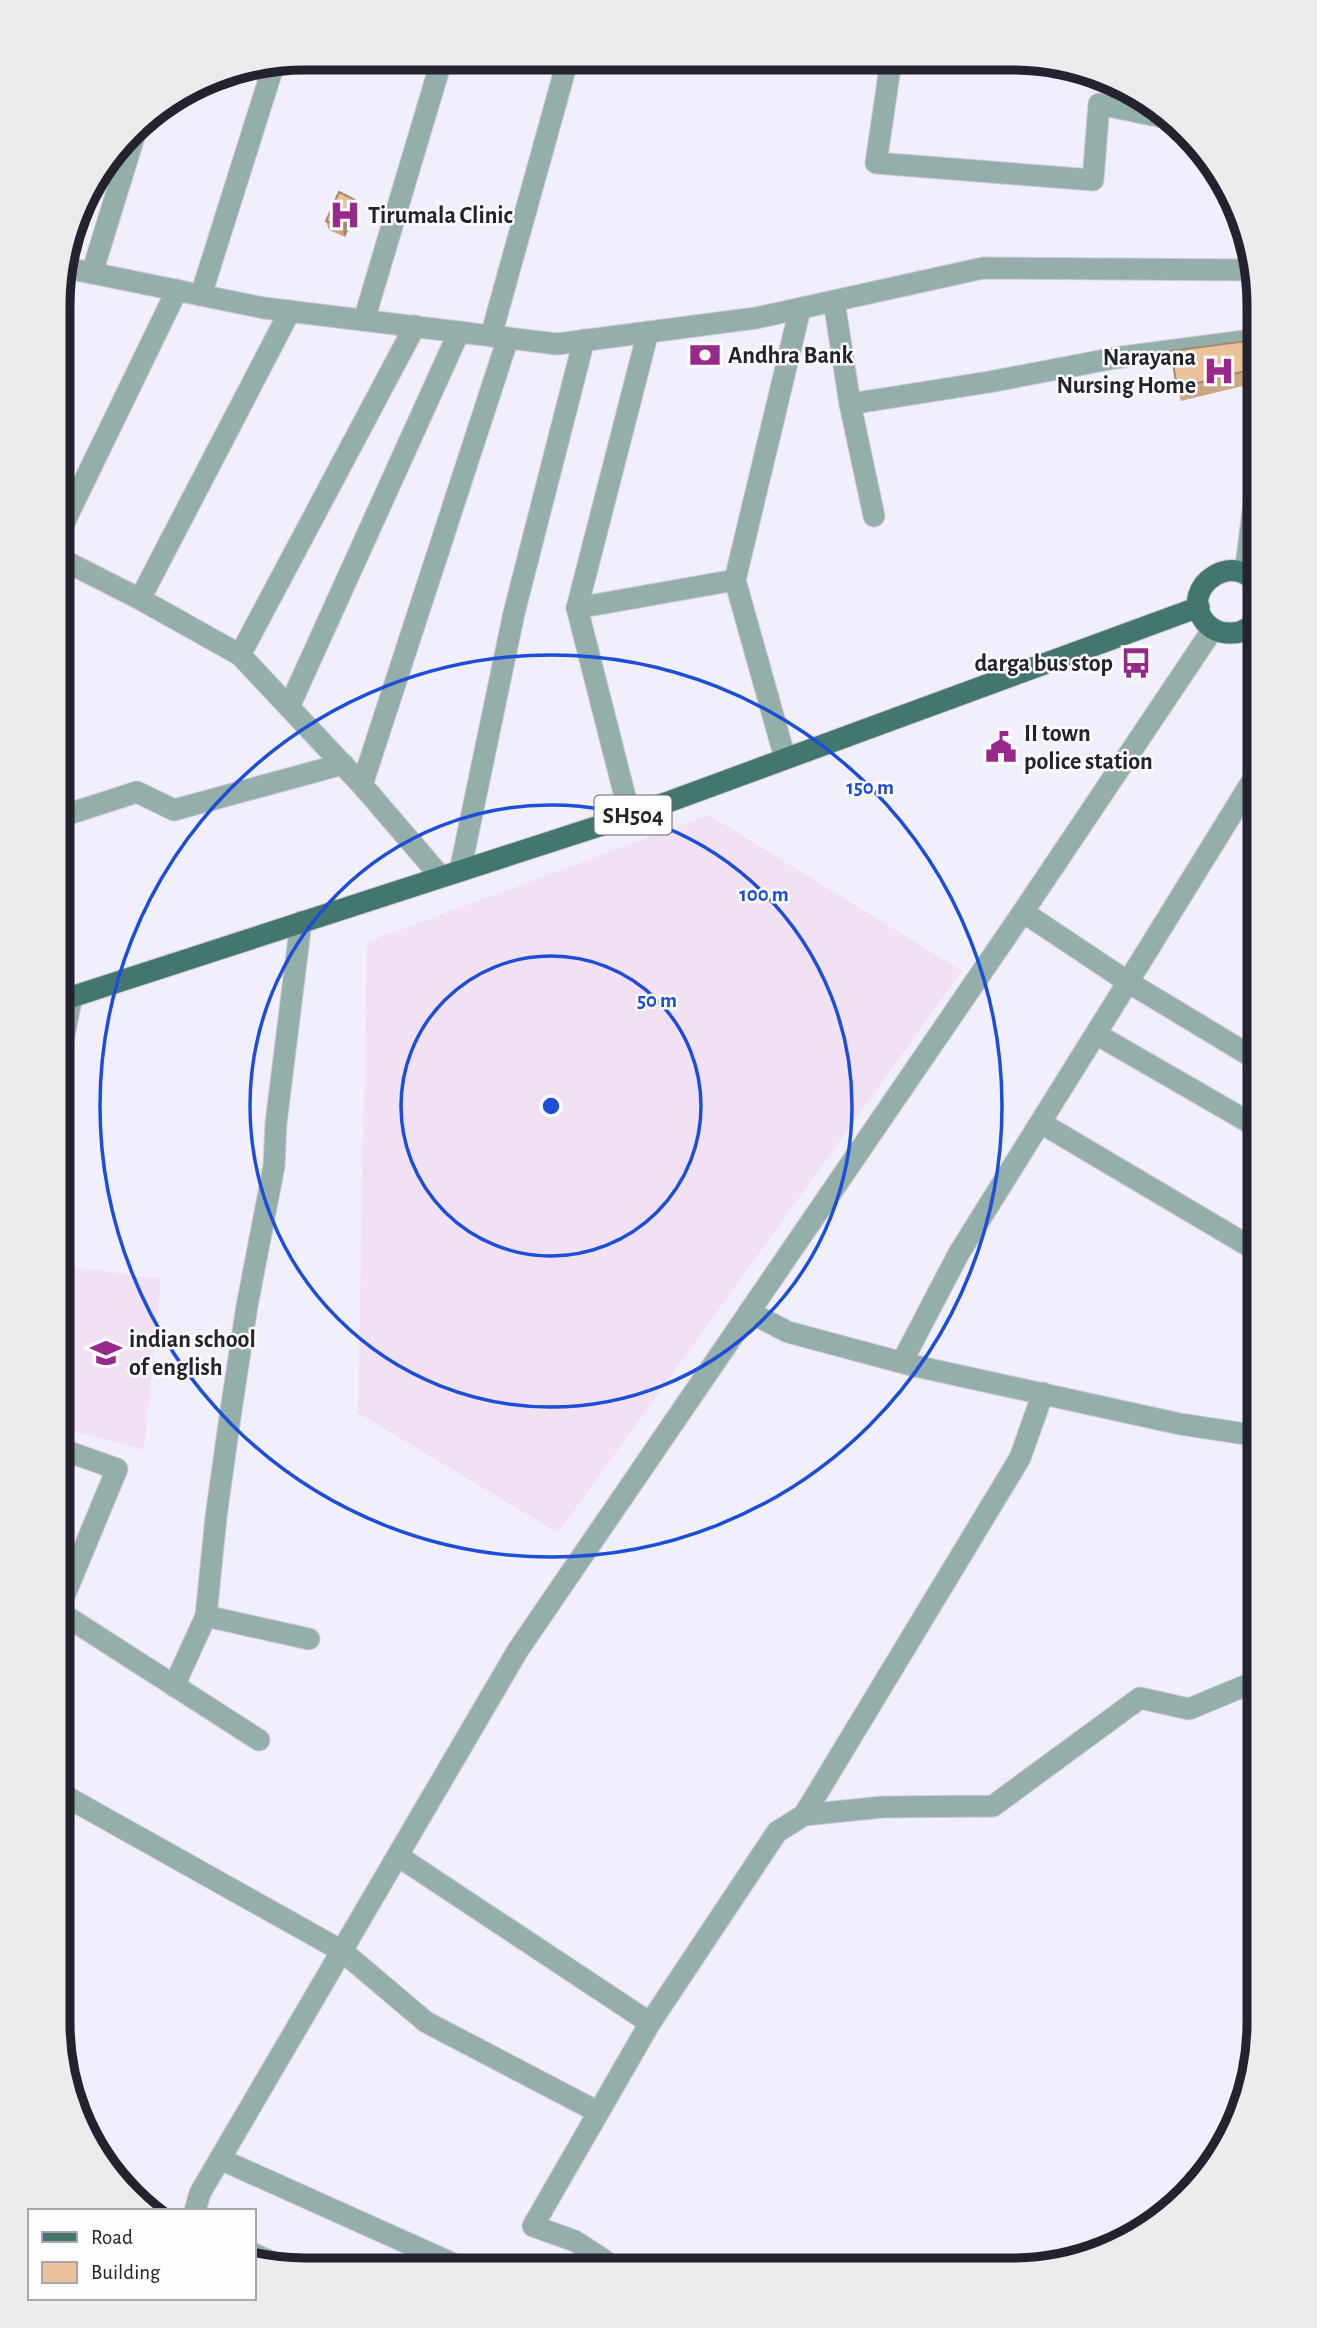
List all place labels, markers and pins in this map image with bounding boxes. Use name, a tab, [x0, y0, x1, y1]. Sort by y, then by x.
hospital icon: Tirumala Clinic	[328, 198, 362, 232]
place label: Tirumala Clinic	[368, 204, 513, 228]
bank icon: Andhra Bank	[688, 338, 722, 372]
place label: Andhra Bank	[728, 344, 853, 368]
place label: Narayana Nursing Home	[1056, 346, 1196, 398]
hospital icon: Narayana Nursing Home	[1202, 354, 1236, 388]
bus stop icon: darga bus stop	[1119, 646, 1153, 680]
place label: darga bus stop	[974, 652, 1113, 676]
place label: II town police station	[1024, 722, 1153, 774]
public building icon: II town police station	[984, 730, 1018, 764]
centre of rings	[539, 1094, 563, 1118]
place label: indian school of english	[129, 1328, 256, 1380]
school or university icon: indian school of english	[89, 1336, 123, 1370]

